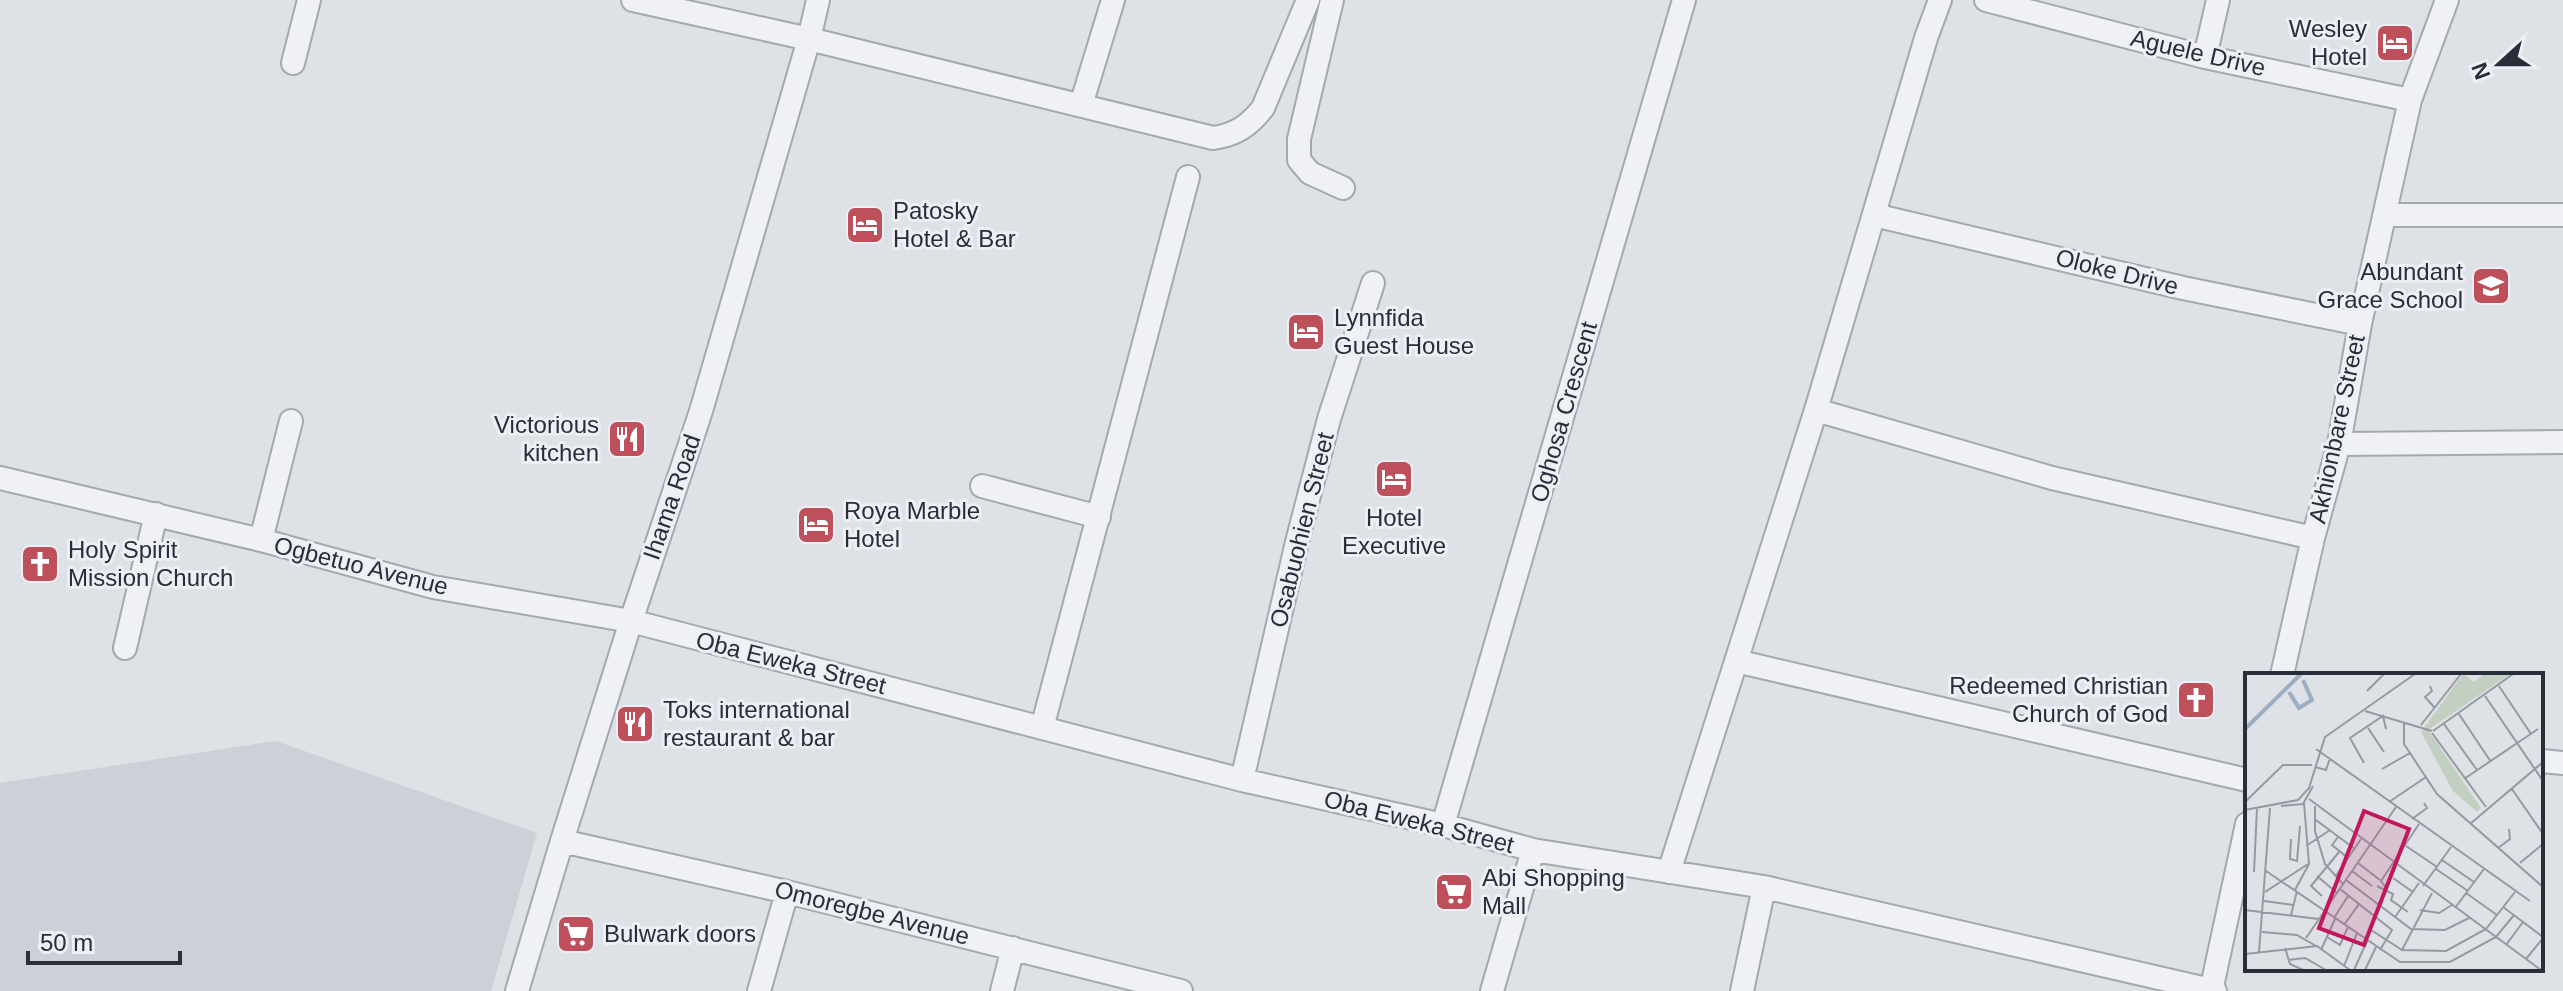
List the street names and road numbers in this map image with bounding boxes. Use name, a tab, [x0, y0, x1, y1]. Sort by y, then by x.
street label: Aguele Drive	[2128, 24, 2268, 81]
street label: Oloke Drive	[2053, 243, 2181, 300]
street label: Oghosa Crescent	[1525, 318, 1602, 505]
street label: Akhionbare Street	[2303, 332, 2370, 526]
street label: Osabuohien Street	[1264, 429, 1339, 630]
street label: Ihama Road	[637, 431, 706, 563]
street label: Ogbetuo Avenue	[271, 531, 451, 600]
street label: Oba Eweka Street	[693, 626, 889, 699]
street label: Oba Eweka Street	[1321, 785, 1517, 858]
street label: Omoregbe Avenue	[772, 875, 972, 950]

